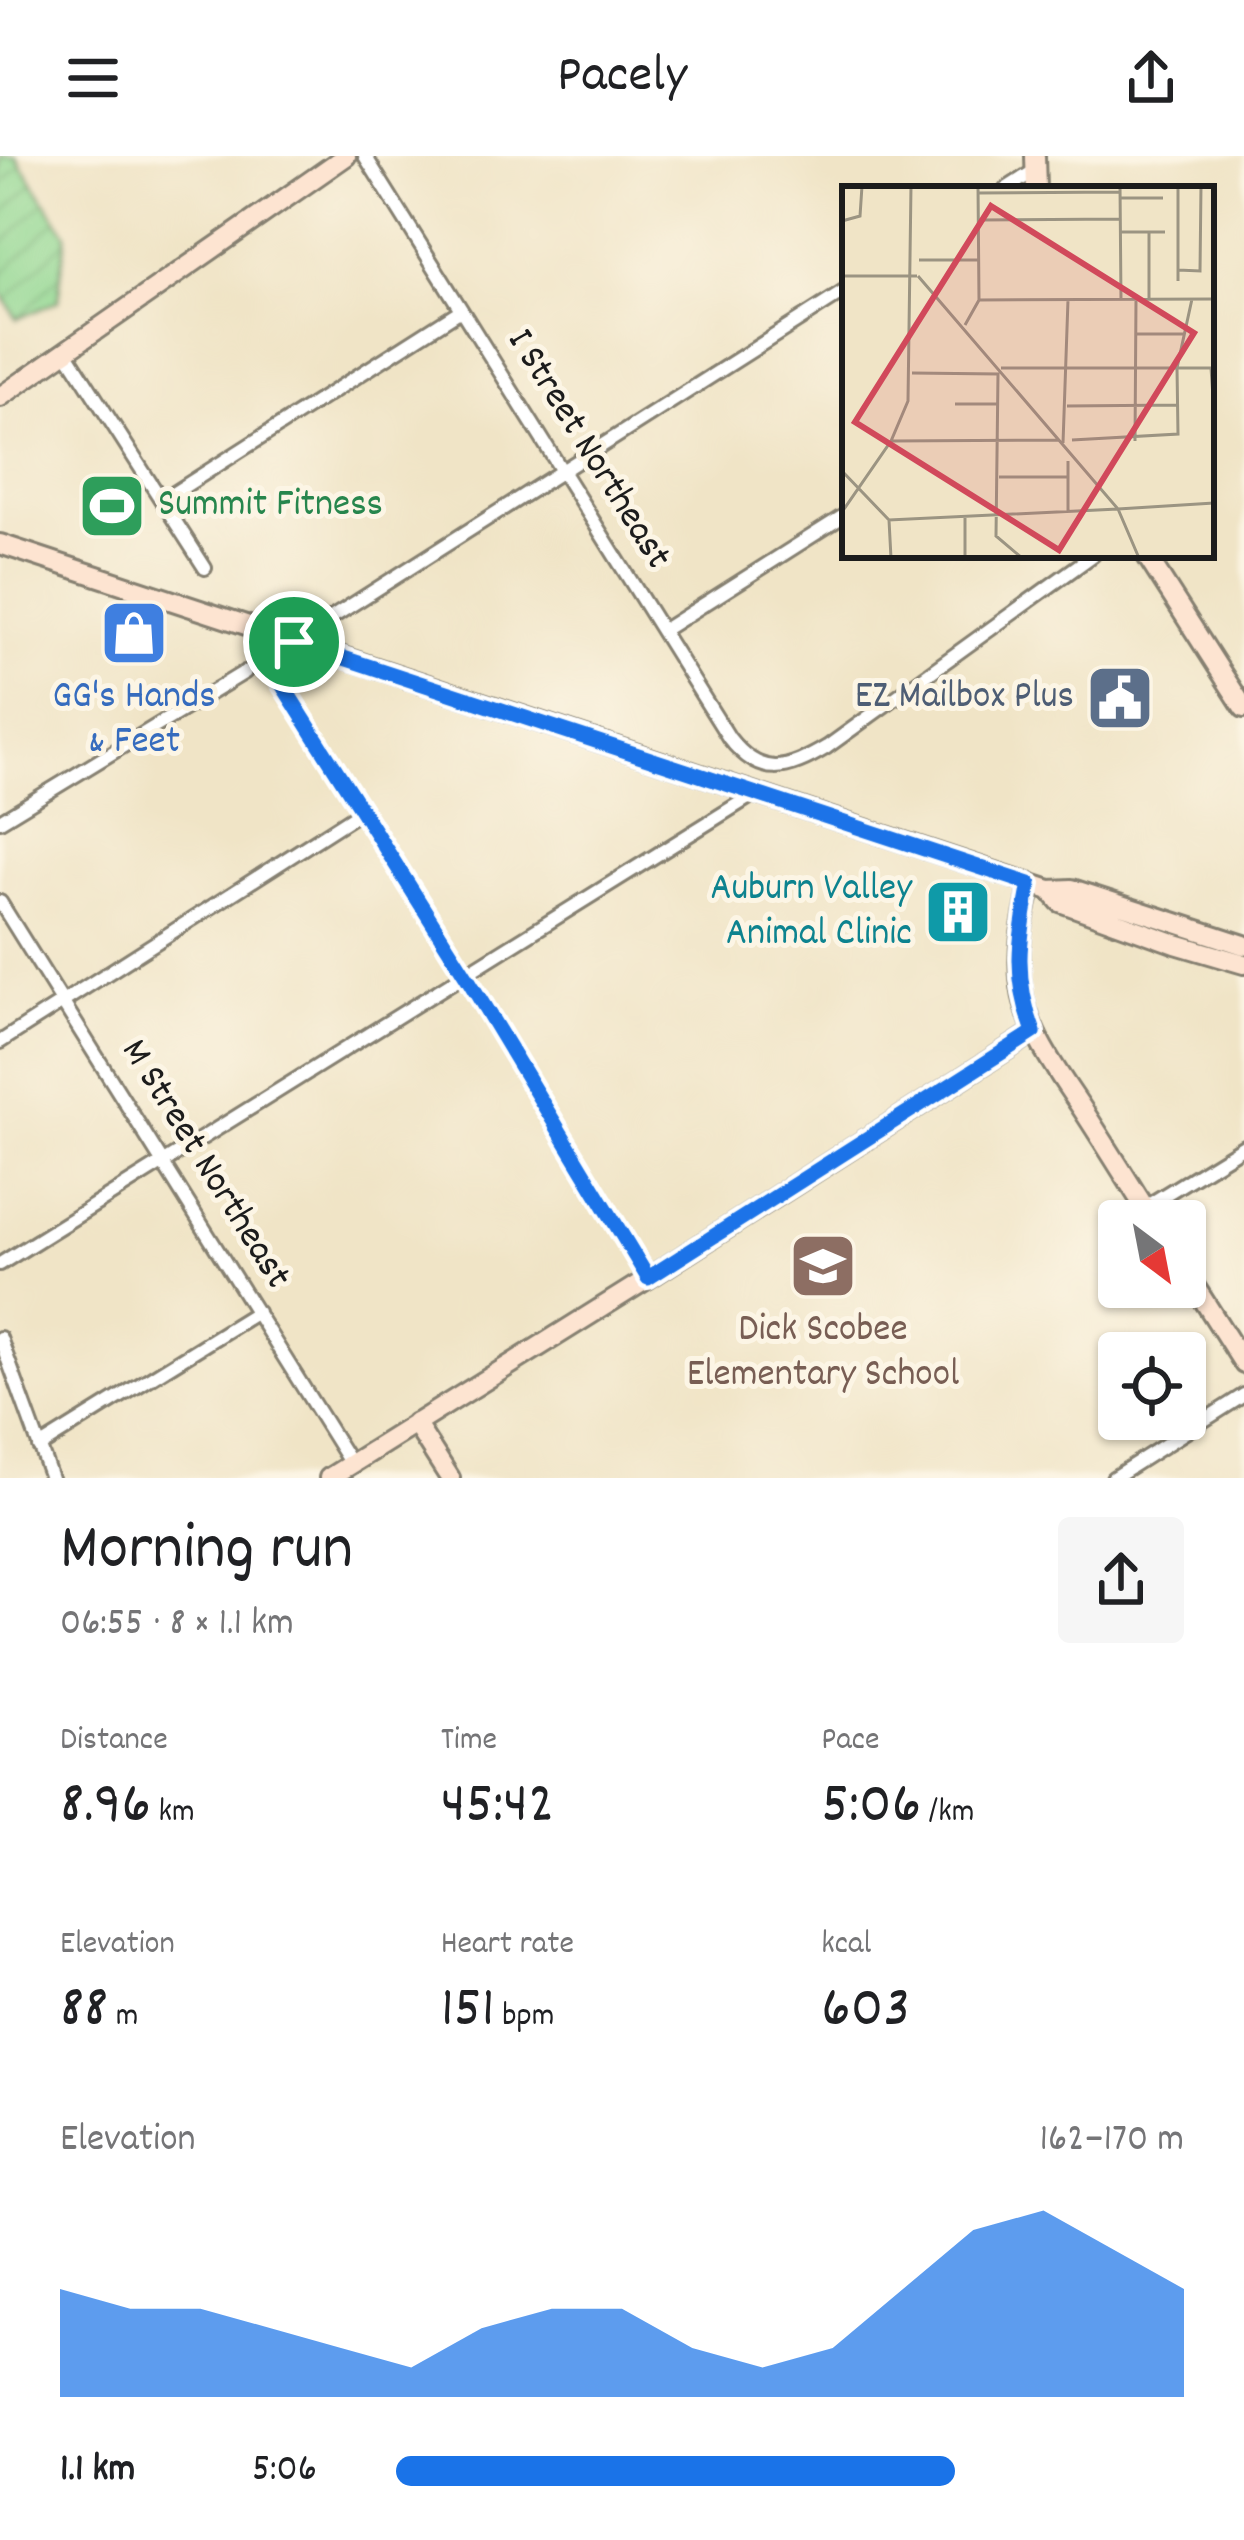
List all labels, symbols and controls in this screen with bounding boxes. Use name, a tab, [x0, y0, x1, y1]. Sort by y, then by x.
text: Pacely	[557, 40, 687, 117]
icon: menu	[60, 45, 126, 111]
icon: share	[1118, 45, 1184, 111]
inset map	[842, 186, 1214, 558]
street label: I Street Northeast	[491, 319, 683, 581]
sports icon: Summit Fitness	[77, 471, 147, 541]
place label: Summit Fitness	[158, 479, 383, 534]
pin	[243, 591, 345, 693]
shop icon: GG's Hands & Feet	[99, 598, 169, 668]
icon: arrive	[261, 609, 327, 675]
public building icon: EZ Mailbox Plus	[1085, 663, 1155, 733]
place label: GG's Hands & Feet	[52, 671, 216, 771]
place label: EZ Mailbox Plus	[855, 671, 1074, 726]
place label: Auburn Valley Animal Clinic	[710, 863, 913, 963]
building icon: Auburn Valley Animal Clinic	[923, 877, 993, 947]
street label: M Street Northeast	[105, 1030, 303, 1300]
north arrow	[1098, 1200, 1206, 1308]
map controls	[1098, 1200, 1206, 1440]
school or university icon: Dick Scobee Elementary School	[788, 1231, 858, 1301]
place label: Dick Scobee Elementary School	[687, 1304, 959, 1404]
button: locate	[1098, 1332, 1206, 1440]
text: Morning run	[60, 1506, 353, 1600]
button: share	[1058, 1517, 1184, 1643]
text: 06:55 · 8 × 1.1 km	[60, 1598, 294, 1653]
text: Distance	[60, 1718, 168, 1765]
text: Time	[441, 1718, 497, 1765]
text: Pace	[821, 1718, 880, 1765]
text: 8.96	[60, 1765, 151, 1851]
text: 45:42	[441, 1765, 554, 1851]
text: 5:06	[821, 1765, 921, 1851]
text: km	[151, 1790, 195, 1837]
text: /km	[921, 1790, 974, 1837]
text: Elevation	[60, 1922, 175, 1969]
text: Heart rate	[441, 1922, 574, 1969]
text: kcal	[821, 1922, 871, 1969]
text: 88	[60, 1969, 108, 2055]
text: 151	[441, 1969, 495, 2055]
text: 603	[821, 1969, 910, 2055]
text: m	[108, 1994, 138, 2041]
text: bpm	[495, 1994, 554, 2041]
text: Elevation	[60, 2114, 196, 2169]
text: 162–170 m	[1040, 2114, 1184, 2169]
text: 1.1 km	[60, 2444, 135, 2499]
text: 5:06	[252, 2444, 317, 2499]

